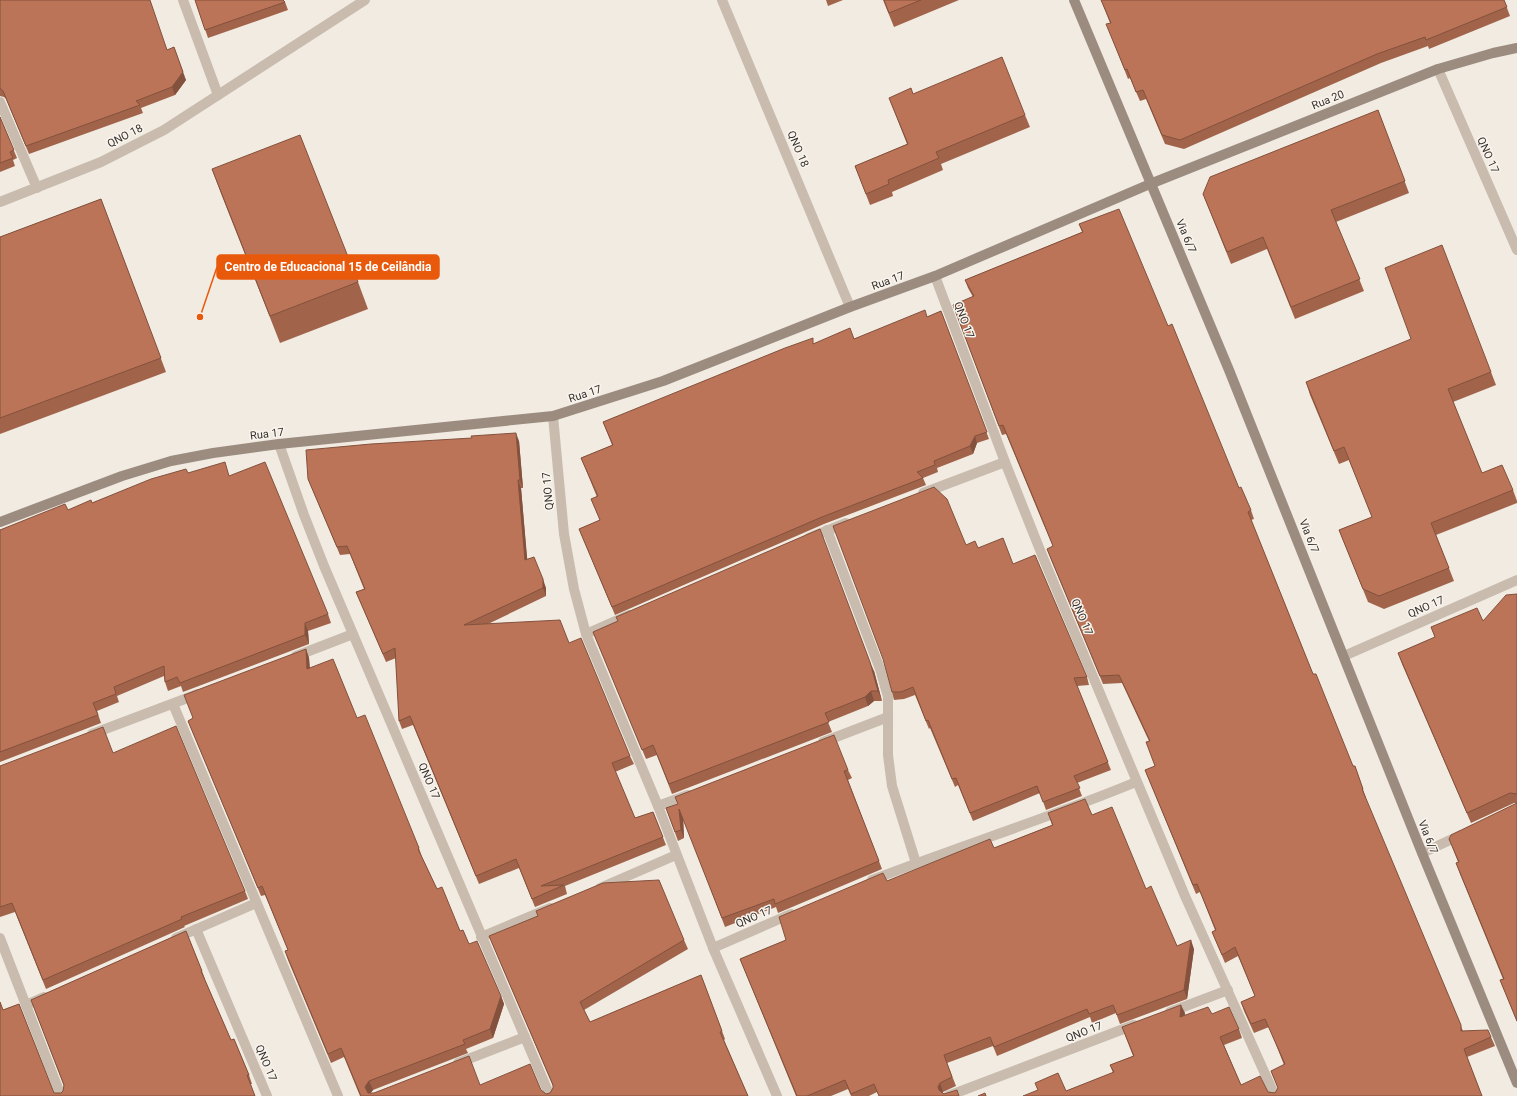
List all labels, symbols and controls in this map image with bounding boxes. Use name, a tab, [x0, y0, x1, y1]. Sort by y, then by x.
street label: Rua 20	[1310, 88, 1346, 112]
street label: QNO 18	[105, 122, 145, 150]
street label: QNO 18	[785, 129, 811, 169]
street label: QNO 17	[1474, 135, 1502, 175]
street label: Via 6/7	[1173, 217, 1199, 255]
callout: Centro de Educacional 15 de Ceilândia	[217, 255, 439, 279]
text: Centro de Educacional 15 de Ceilândia	[225, 260, 432, 274]
street label: Rua 17	[870, 269, 906, 293]
street label: QNO 17	[951, 300, 977, 340]
street label: Rua 17	[567, 383, 603, 405]
street label: Rua 17	[249, 425, 285, 443]
street label: QNO 17	[540, 471, 556, 511]
street label: Via 6/7	[1296, 517, 1322, 555]
street label: QNO 17	[1406, 593, 1446, 621]
street label: QNO 17	[1069, 597, 1095, 637]
street label: QNO 17	[416, 761, 442, 801]
street label: Via 6/7	[1415, 818, 1441, 856]
street label: QNO 17	[734, 904, 774, 930]
street label: QNO 17	[1064, 1019, 1104, 1045]
street label: QNO 17	[253, 1043, 279, 1083]

